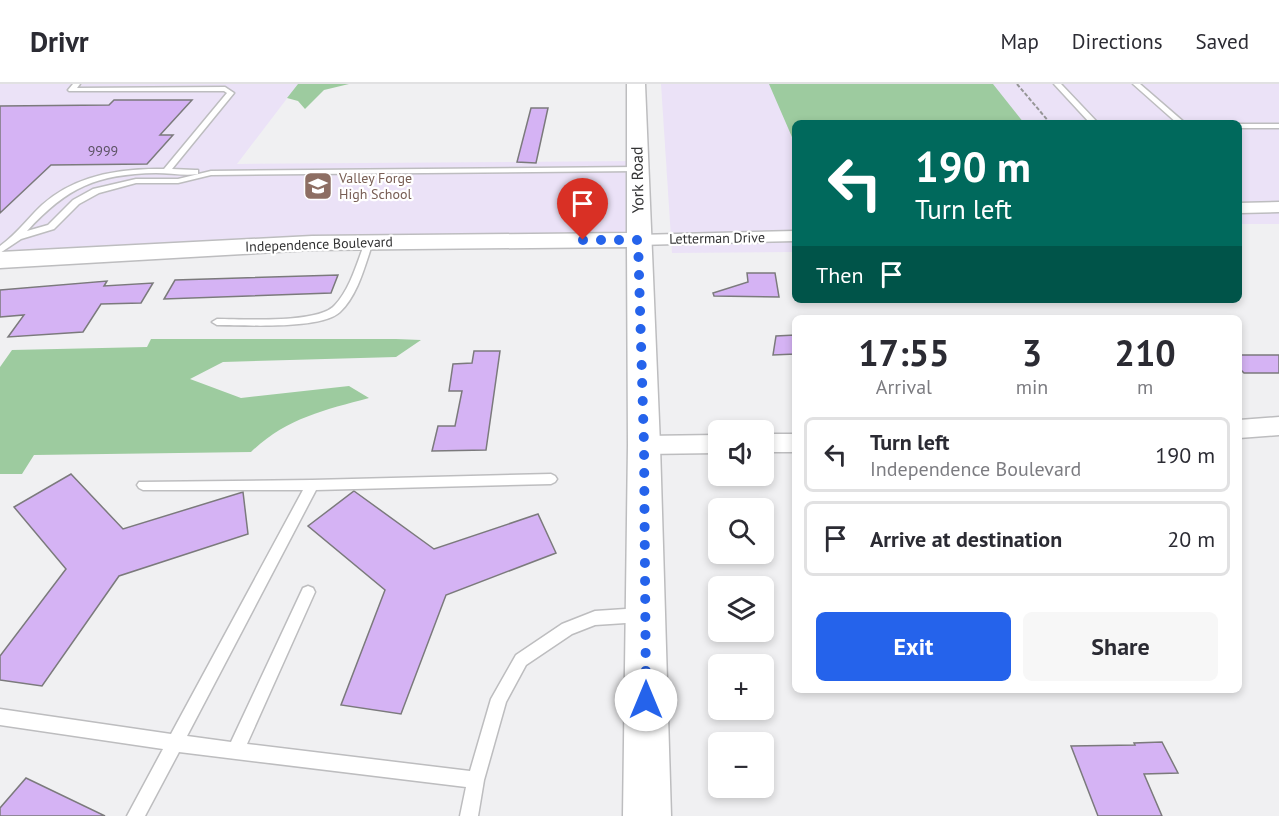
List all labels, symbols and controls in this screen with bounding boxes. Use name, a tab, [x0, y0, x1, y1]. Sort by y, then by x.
text: Drivr	[30, 23, 89, 60]
text: Map	[1000, 28, 1039, 55]
text: Directions	[1072, 28, 1163, 55]
text: Saved	[1196, 28, 1249, 55]
text: 190 m	[915, 139, 1031, 194]
house number: 9999	[88, 142, 118, 160]
icon: left	[816, 144, 894, 222]
street label: York Road	[626, 146, 648, 214]
place label: Valley Forge High School	[338, 169, 412, 203]
school or university icon: Valley Forge High School	[302, 170, 334, 202]
pin	[557, 178, 608, 240]
icon: arrive	[566, 187, 599, 220]
text: Turn left	[915, 192, 1012, 226]
street label: Letterman Drive	[669, 228, 765, 248]
street label: Independence Boulevard	[245, 232, 393, 256]
icon: arrive	[875, 258, 908, 291]
text: Then	[816, 261, 863, 289]
text: 17:55	[858, 329, 950, 376]
text: 3	[1022, 329, 1042, 376]
text: 210	[1115, 329, 1176, 376]
text: Arrival	[876, 374, 932, 400]
text: min	[1016, 374, 1048, 400]
text: m	[1137, 374, 1153, 400]
map controls	[708, 420, 774, 798]
button: sound	[708, 420, 774, 486]
text: Turn left	[870, 428, 950, 456]
icon: left	[819, 438, 852, 471]
text: 190 m	[1155, 441, 1215, 469]
text: Independence Boulevard	[870, 456, 1081, 482]
button: search	[708, 498, 774, 564]
icon: arrive	[819, 522, 852, 555]
text: Arrive at destination	[870, 525, 1062, 553]
text: 20 m	[1167, 525, 1215, 553]
button: layers	[708, 576, 774, 642]
button: Exit	[816, 612, 1011, 681]
button: Share	[1023, 612, 1218, 681]
button: +	[708, 654, 774, 720]
position arrow	[614, 668, 678, 732]
button: −	[708, 732, 774, 798]

